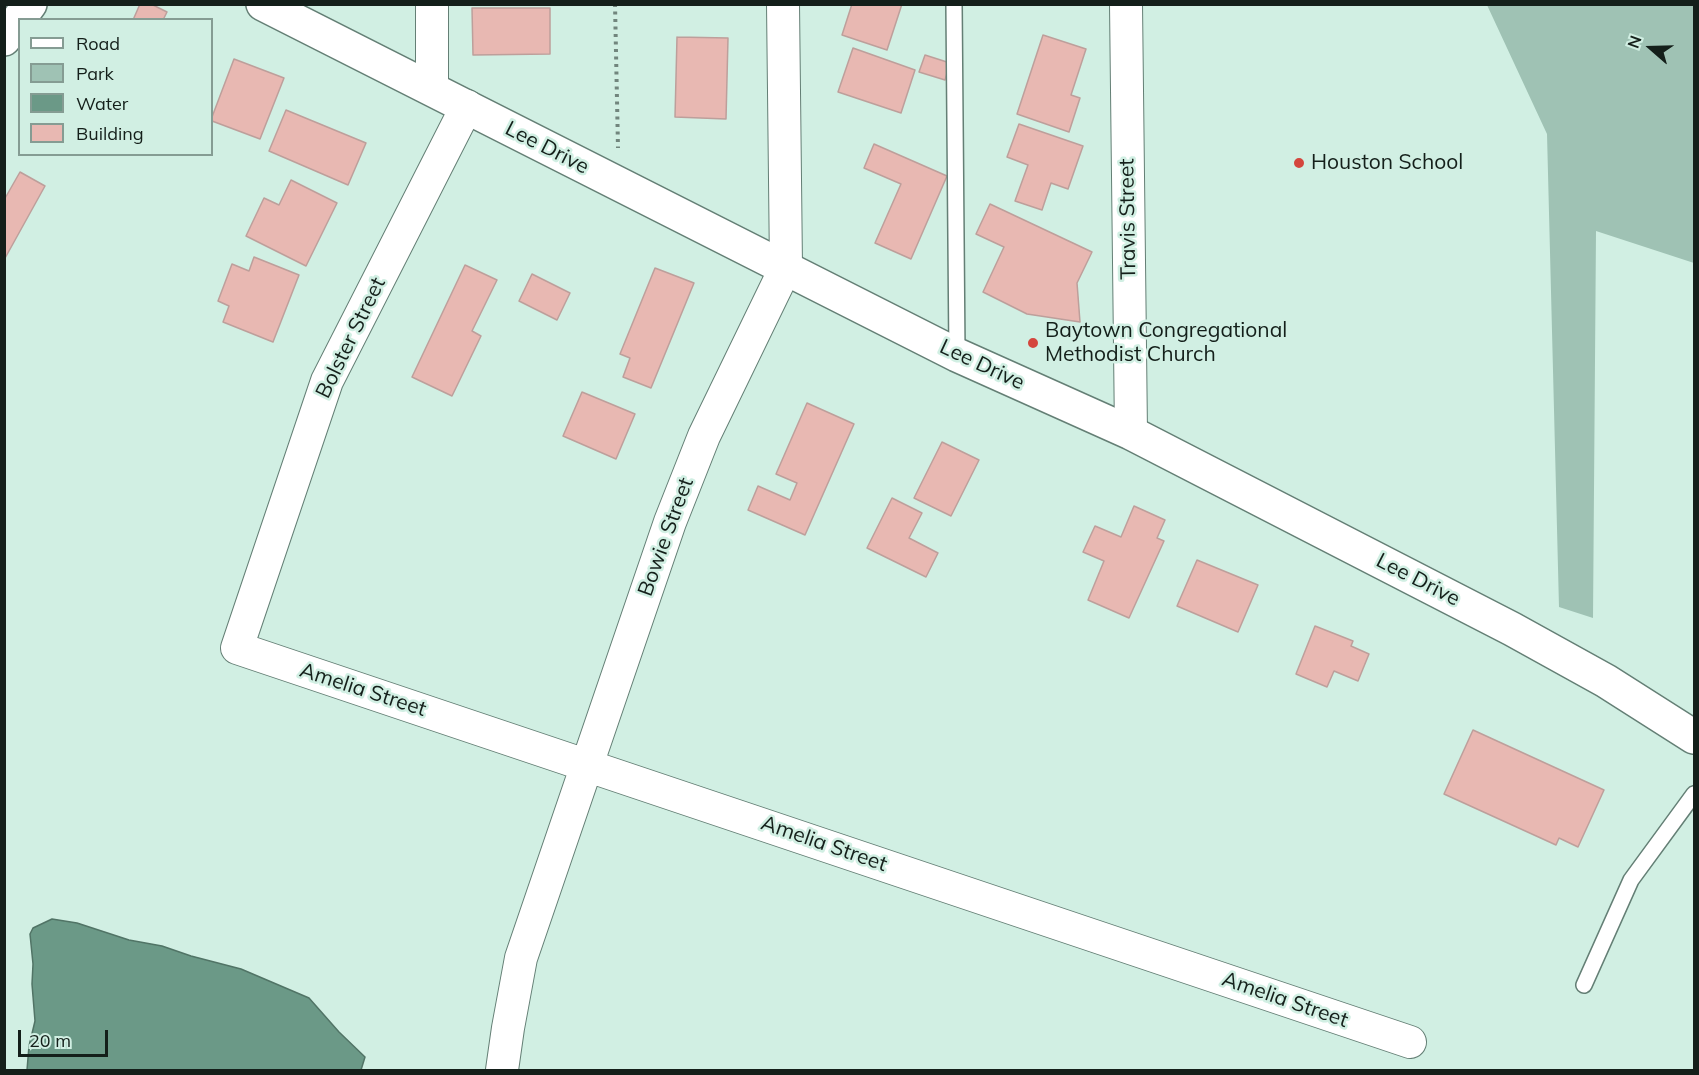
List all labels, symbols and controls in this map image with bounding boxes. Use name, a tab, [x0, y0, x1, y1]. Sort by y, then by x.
legend	[18, 18, 213, 156]
north arrow	[1621, 18, 1681, 78]
text: Road	[76, 32, 120, 55]
text: N	[1623, 33, 1646, 51]
text: Park	[76, 62, 114, 85]
text: Water	[76, 92, 128, 115]
street label: Lee Drive	[501, 116, 593, 180]
text: Building	[76, 122, 144, 145]
place label: Houston School	[1311, 150, 1463, 176]
marker: Houston School	[1292, 156, 1306, 170]
street label: Travis Street	[1114, 158, 1142, 280]
street label: Bolster Street	[311, 273, 391, 403]
place label: Baytown Congregational Methodist Church	[1045, 318, 1287, 368]
street label: Lee Drive	[936, 334, 1028, 396]
marker: Baytown Congregational Methodist Church	[1026, 336, 1040, 350]
street label: Bowie Street	[633, 474, 699, 600]
street label: Lee Drive	[1372, 548, 1464, 612]
street label: Amelia Street	[297, 658, 429, 722]
street label: Amelia Street	[758, 811, 890, 877]
street label: Amelia Street	[1219, 967, 1351, 1033]
scale bar	[21, 1018, 111, 1056]
text: 20 m	[29, 1029, 71, 1052]

